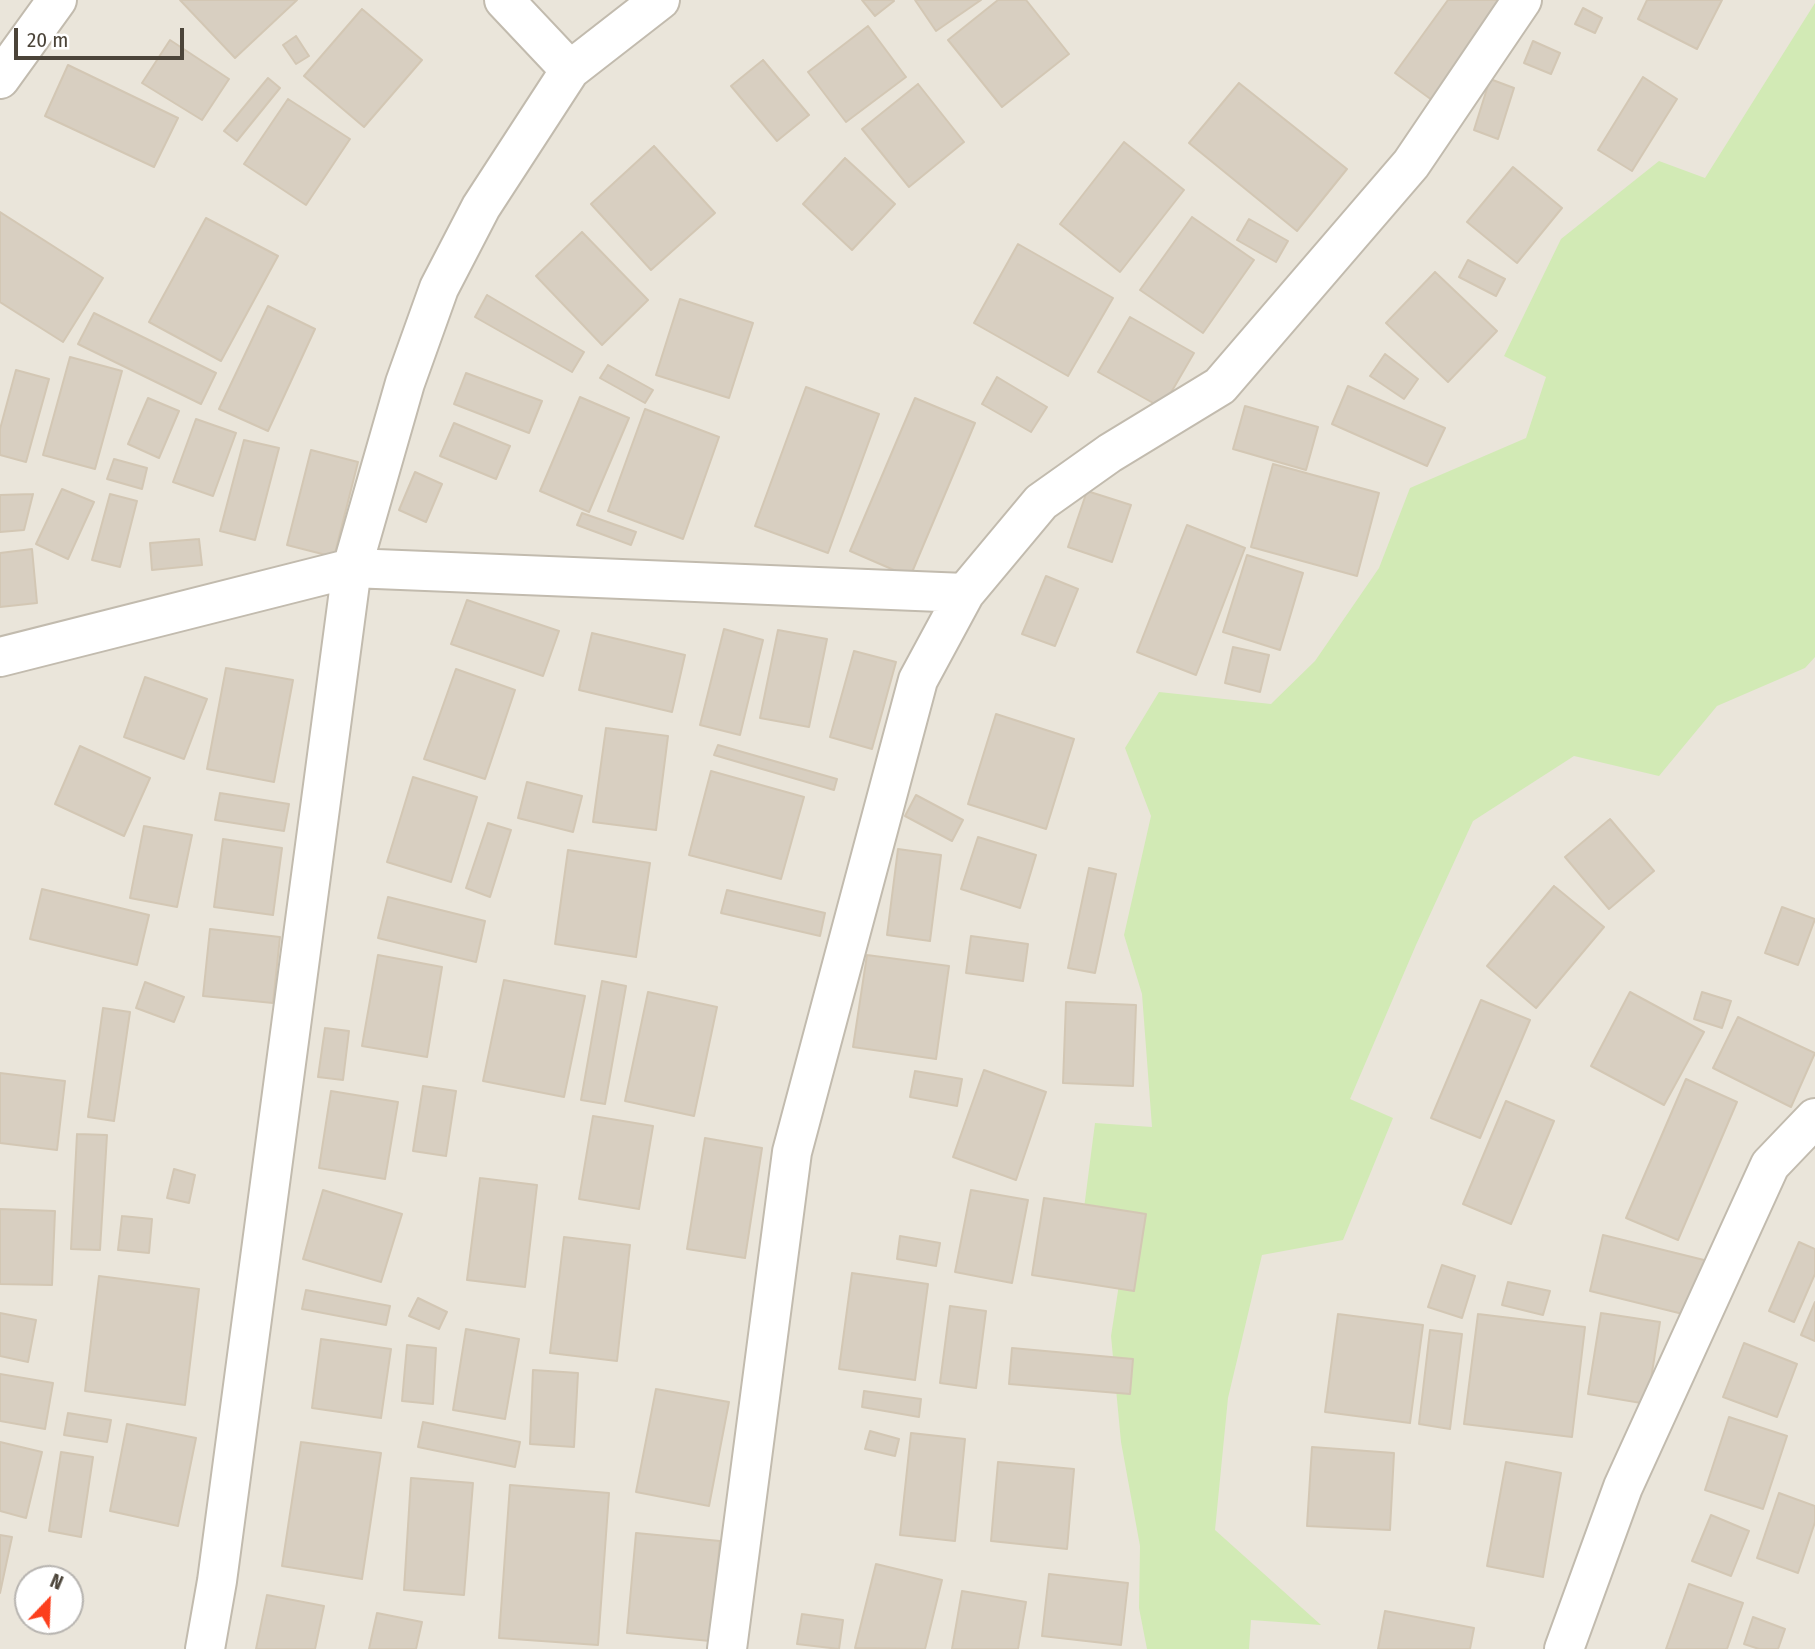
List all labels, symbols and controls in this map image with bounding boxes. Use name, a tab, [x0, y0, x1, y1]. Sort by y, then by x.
scale bar	[18, 14, 187, 58]
text: 20 m	[27, 27, 68, 53]
north arrow	[14, 1565, 84, 1635]
text: N	[47, 1569, 66, 1595]

